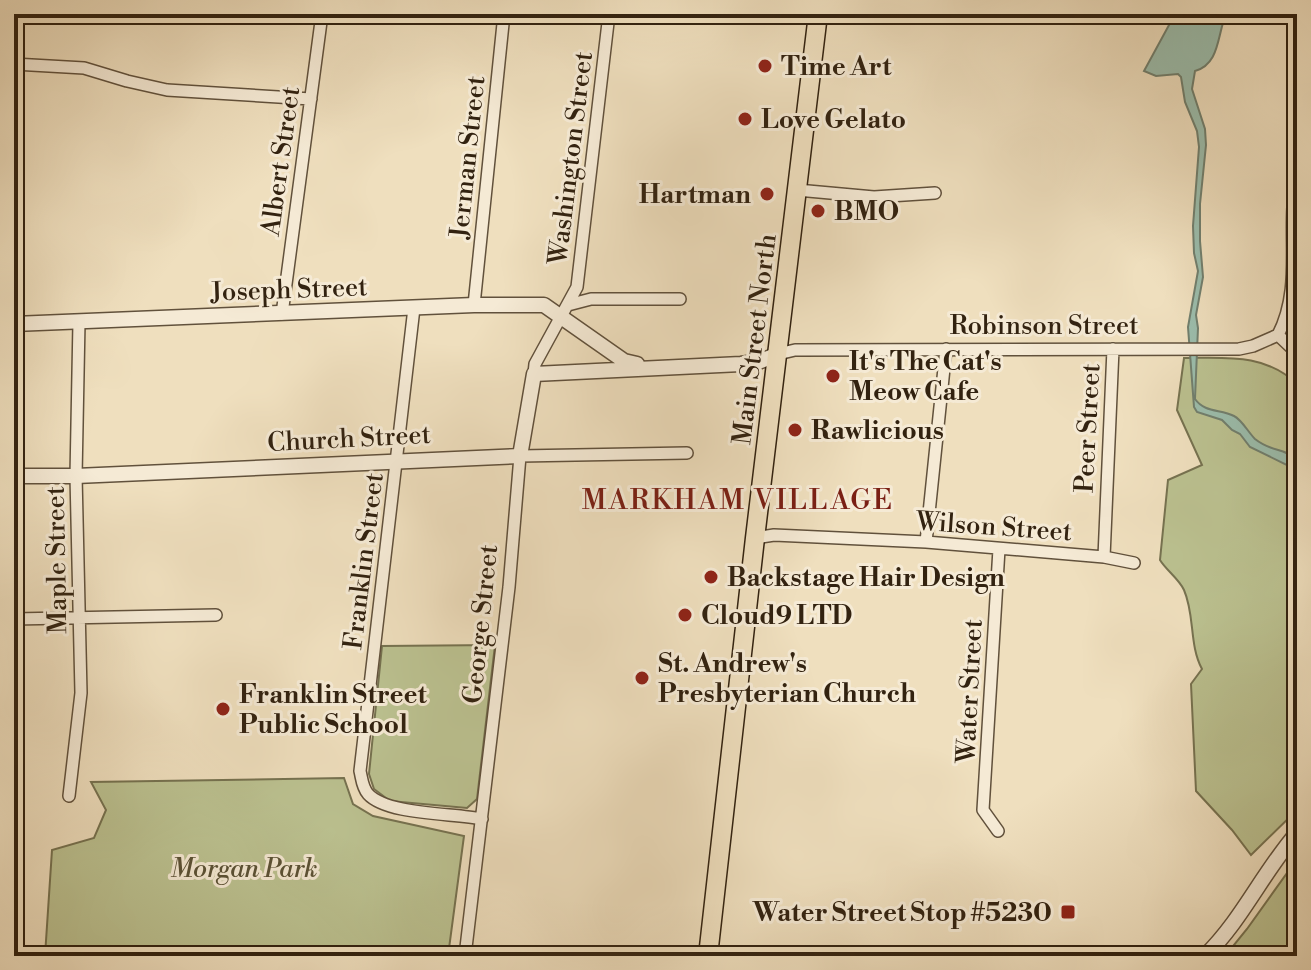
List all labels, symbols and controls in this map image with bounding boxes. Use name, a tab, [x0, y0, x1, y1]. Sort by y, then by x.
street label: Washington Street	[542, 50, 600, 268]
place label: Time Art	[781, 51, 892, 83]
marker: Time Art	[756, 57, 774, 75]
street label: Jerman Street	[443, 74, 492, 241]
street label: Albert Street	[255, 84, 307, 239]
place label: Love Gelato	[761, 104, 906, 136]
marker: Love Gelato	[736, 110, 754, 128]
place label: Hartman	[639, 179, 751, 211]
marker: Hartman	[758, 185, 776, 203]
place label: BMO	[834, 196, 899, 228]
marker: BMO	[809, 202, 827, 220]
street label: Main Street North	[726, 232, 784, 446]
street label: Joseph Street	[209, 271, 368, 309]
street label: Robinson Street	[950, 310, 1138, 342]
place label: It's The Cat's Meow Cafe	[849, 346, 1002, 408]
street label: Peer Street	[1069, 363, 1107, 494]
marker: It's The Cat's Meow Cafe	[824, 367, 842, 385]
place label: Rawlicious	[811, 415, 944, 447]
street label: Church Street	[267, 419, 432, 459]
marker: Rawlicious	[786, 421, 804, 439]
street label: Franklin Street	[337, 471, 391, 651]
district label: MARKHAM VILLAGE	[582, 483, 894, 518]
street label: Maple Street	[40, 486, 74, 634]
street label: Wilson Street	[914, 506, 1073, 548]
street label: George Street	[457, 543, 505, 705]
place label: Backstage Hair Design	[727, 562, 1005, 594]
marker: Backstage Hair Design	[702, 568, 720, 586]
place label: Cloud9 LTD	[701, 600, 852, 632]
marker: Cloud9 LTD	[676, 606, 694, 624]
street label: Water Street	[950, 618, 990, 765]
place label: St. Andrew's Presbyterian Church	[658, 648, 916, 710]
marker: St. Andrew's Presbyterian Church	[633, 669, 651, 687]
place label: Franklin Street Public School	[239, 679, 428, 741]
marker: Franklin Street Public School	[214, 700, 232, 718]
park label: Morgan Park	[170, 853, 318, 885]
place label: Water Street Stop #5230	[752, 897, 1052, 929]
marker: Water Street Stop #5230	[1059, 903, 1077, 921]

